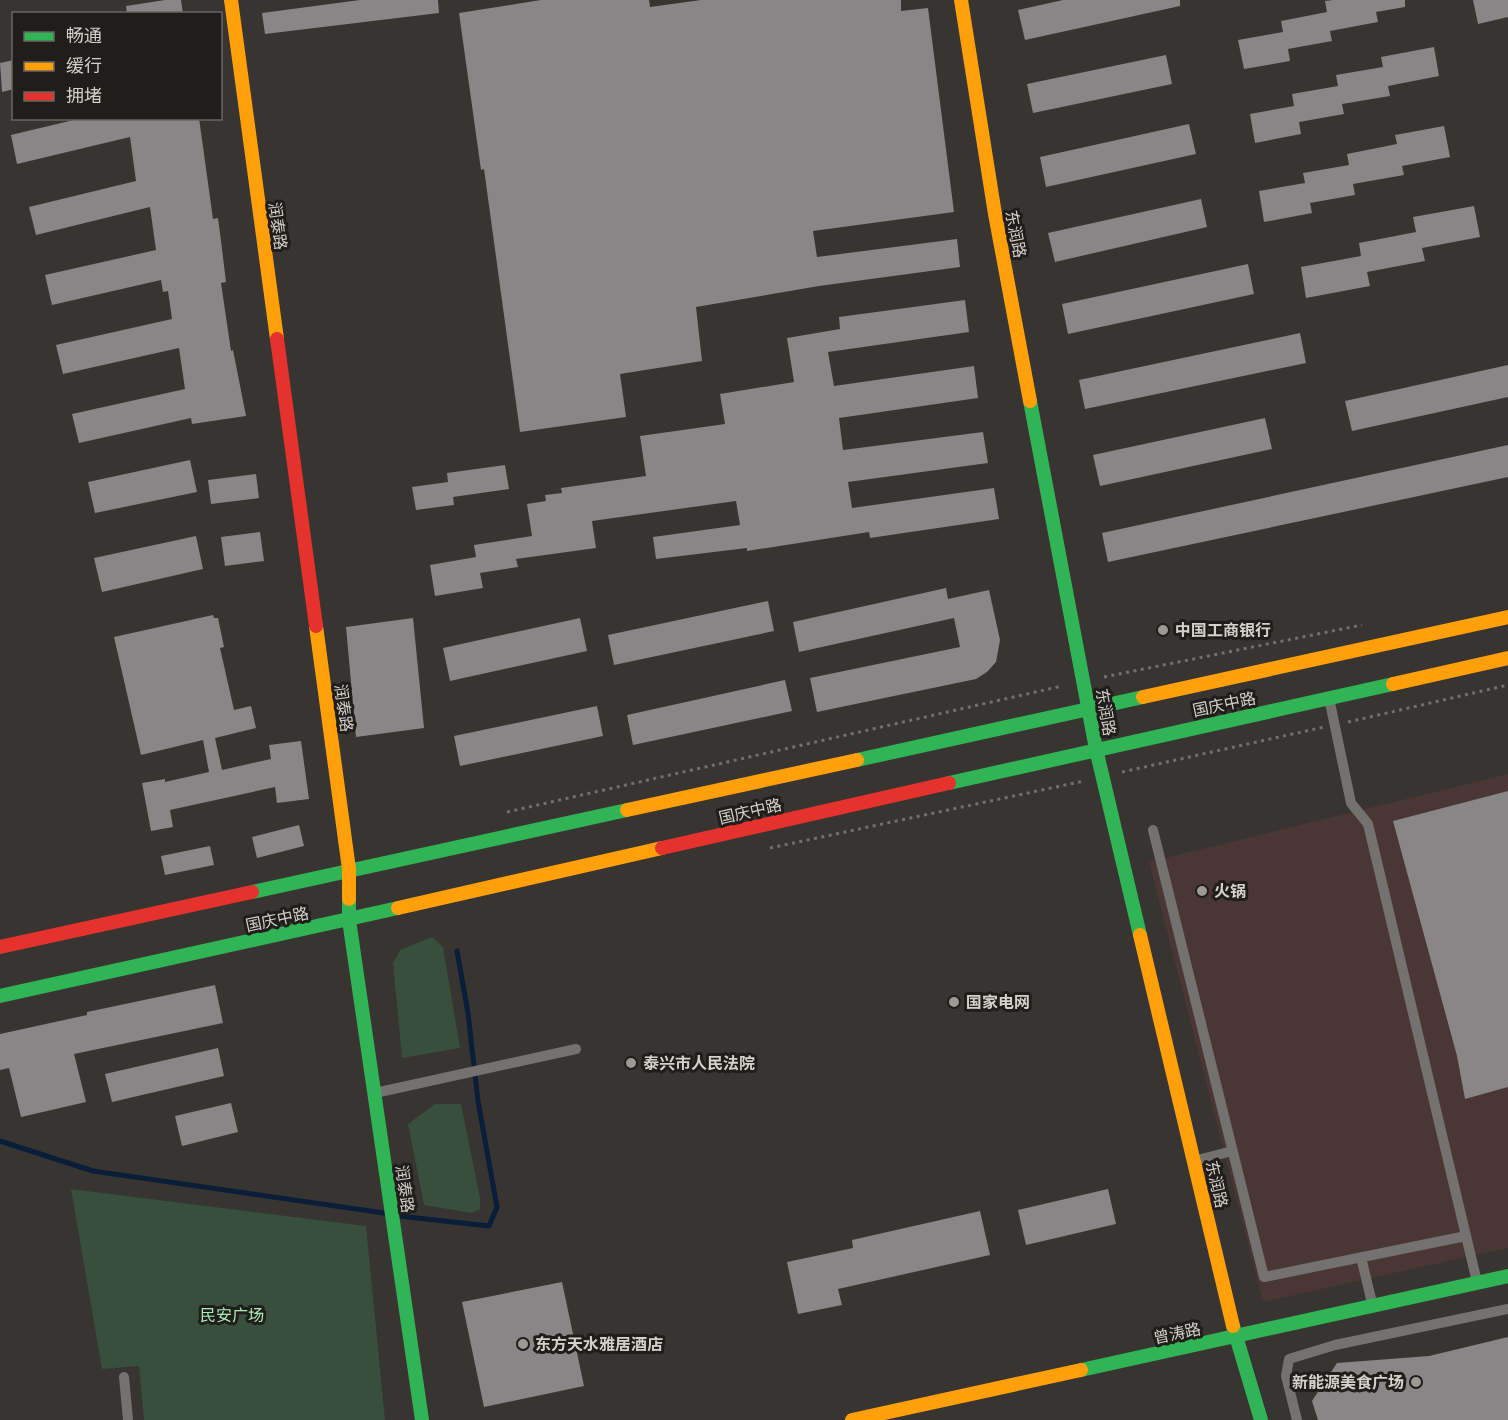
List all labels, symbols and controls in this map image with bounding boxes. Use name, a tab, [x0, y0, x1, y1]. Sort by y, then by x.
legend	[12, 12, 222, 120]
text: 畅通	[66, 25, 102, 46]
text: 缓行	[66, 55, 102, 76]
text: 拥堵	[66, 85, 102, 106]
street label: 润泰路	[265, 201, 290, 251]
street label: 东润路	[1002, 209, 1029, 259]
place label: 中国工商银行	[1175, 621, 1271, 640]
marker: 中国工商银行	[1156, 623, 1170, 637]
street label: 润泰路	[331, 683, 356, 733]
street label: 东润路	[1092, 687, 1119, 737]
street label: 国庆中路	[1191, 689, 1257, 720]
street label: 国庆中路	[717, 795, 783, 828]
place label: 火锅	[1214, 882, 1246, 901]
marker: 火锅	[1195, 884, 1209, 898]
street label: 国庆中路	[244, 904, 310, 935]
place label: 国家电网	[966, 993, 1030, 1012]
marker: 国家电网	[947, 995, 961, 1009]
place label: 泰兴市人民法院	[643, 1054, 755, 1073]
marker: 泰兴市人民法院	[624, 1056, 638, 1070]
street label: 东润路	[1202, 1159, 1231, 1210]
street label: 润泰路	[392, 1164, 417, 1214]
park label: 民安广场	[200, 1306, 264, 1325]
street label: 曾涛路	[1152, 1319, 1203, 1348]
place label: 东方天水雅居酒店	[535, 1335, 663, 1354]
marker: 东方天水雅居酒店	[516, 1337, 530, 1351]
place label: 新能源美食广场	[1292, 1373, 1404, 1392]
marker: 新能源美食广场	[1409, 1375, 1423, 1389]

